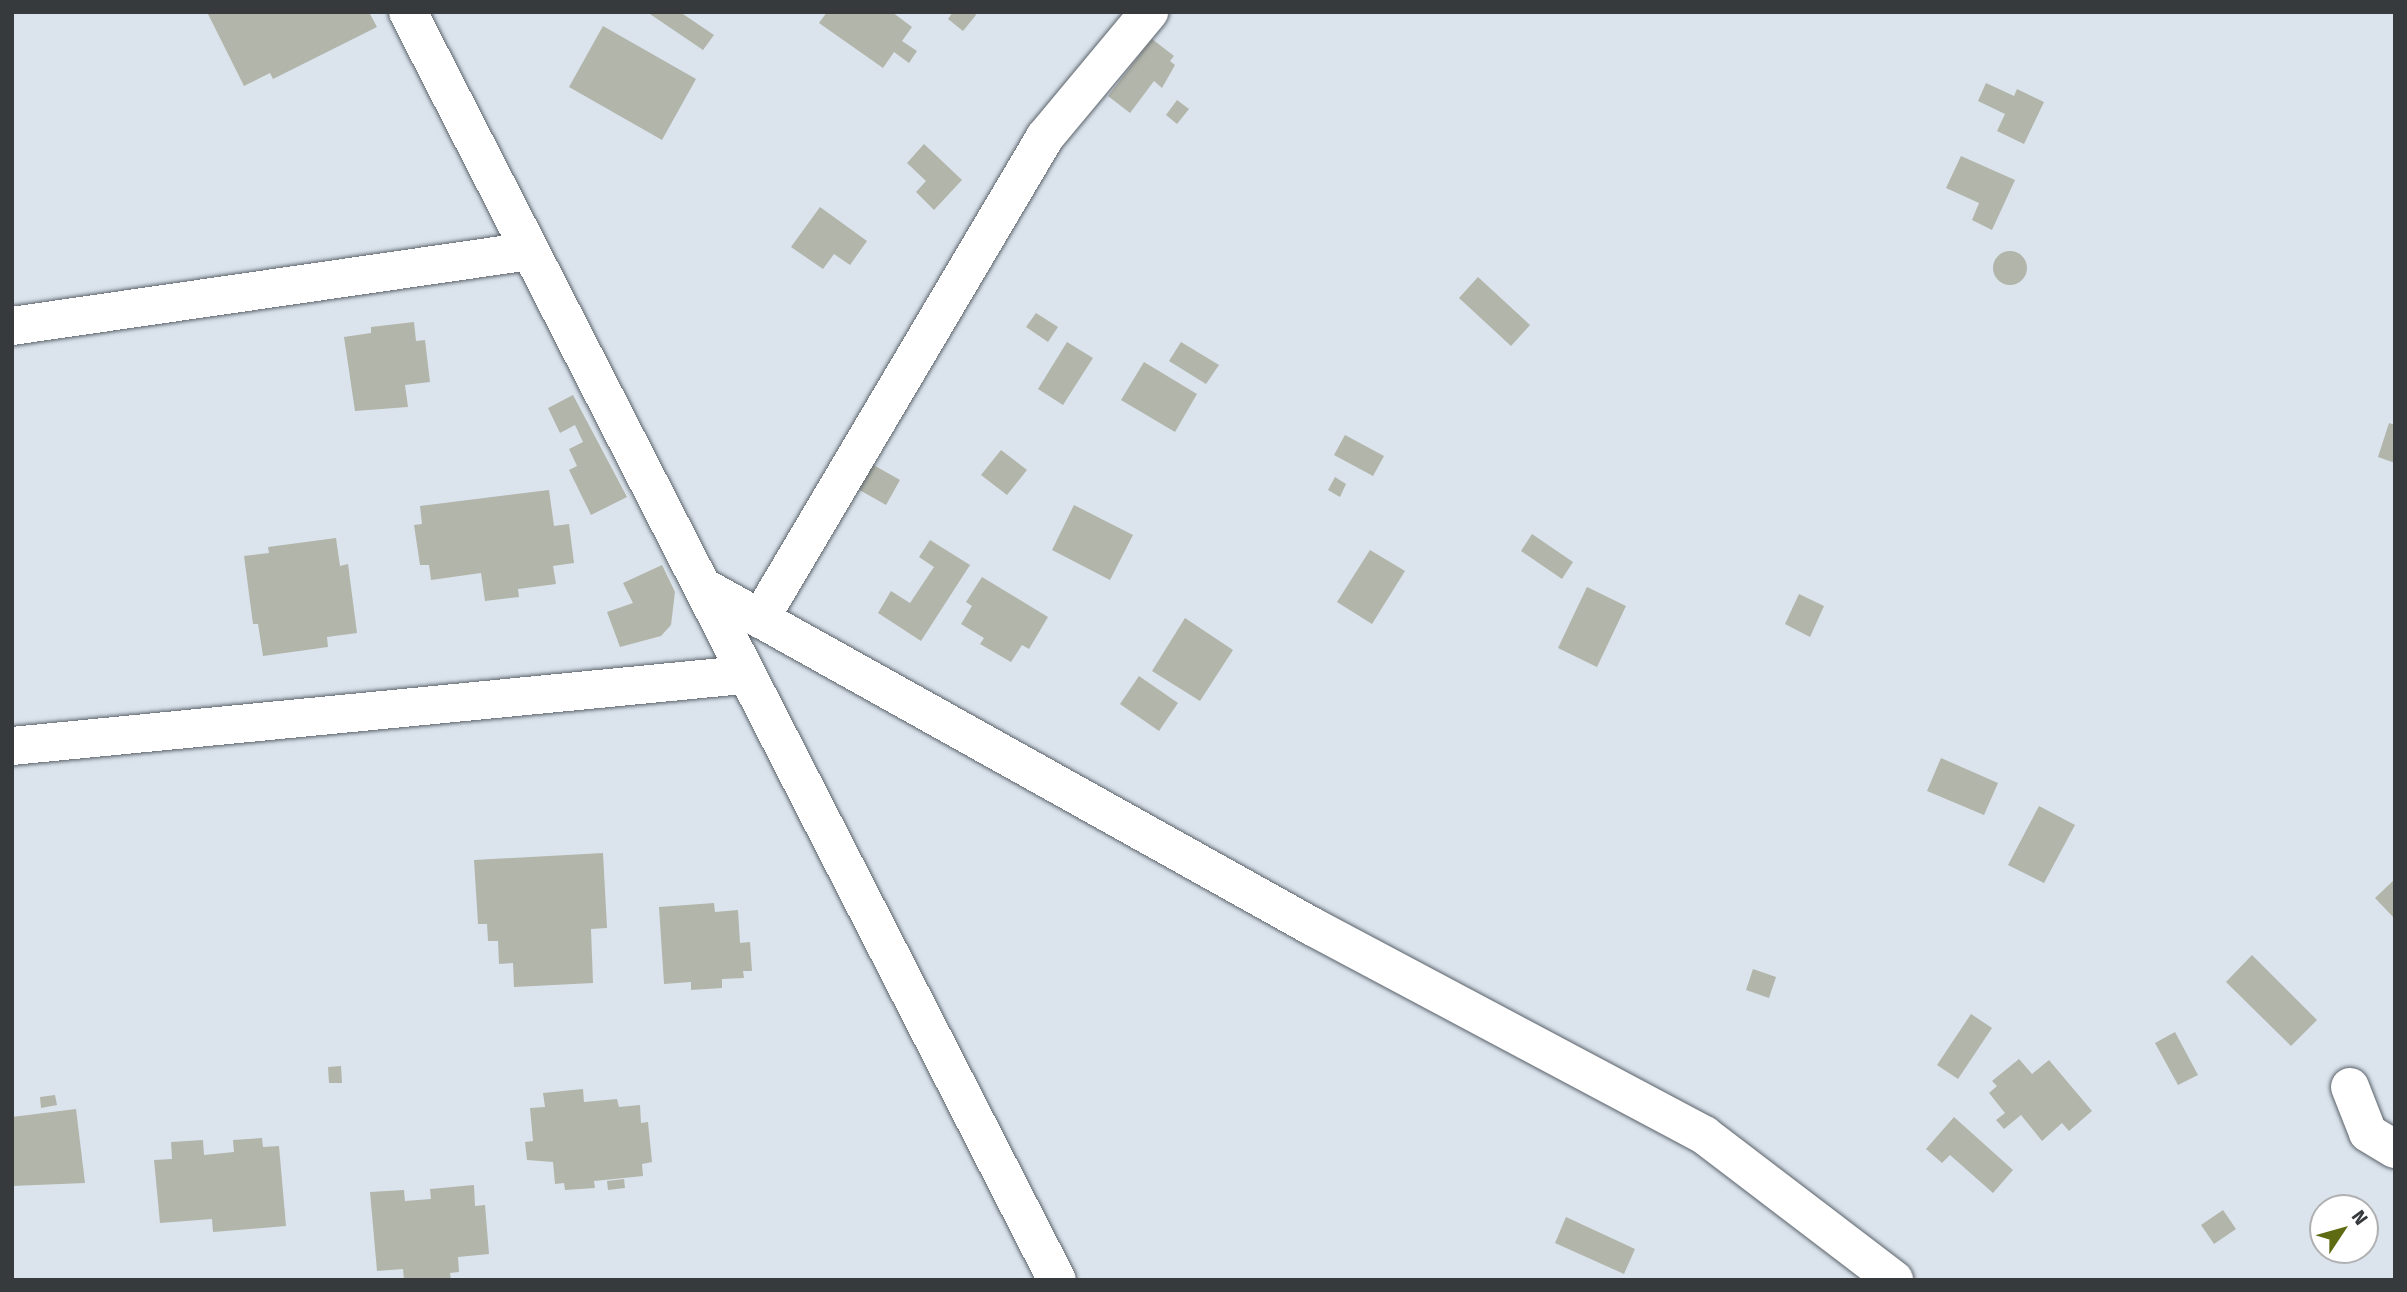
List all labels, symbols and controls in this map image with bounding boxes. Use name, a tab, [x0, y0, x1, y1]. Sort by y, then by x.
north arrow	[2309, 1194, 2379, 1264]
text: N	[2347, 1206, 2373, 1229]

